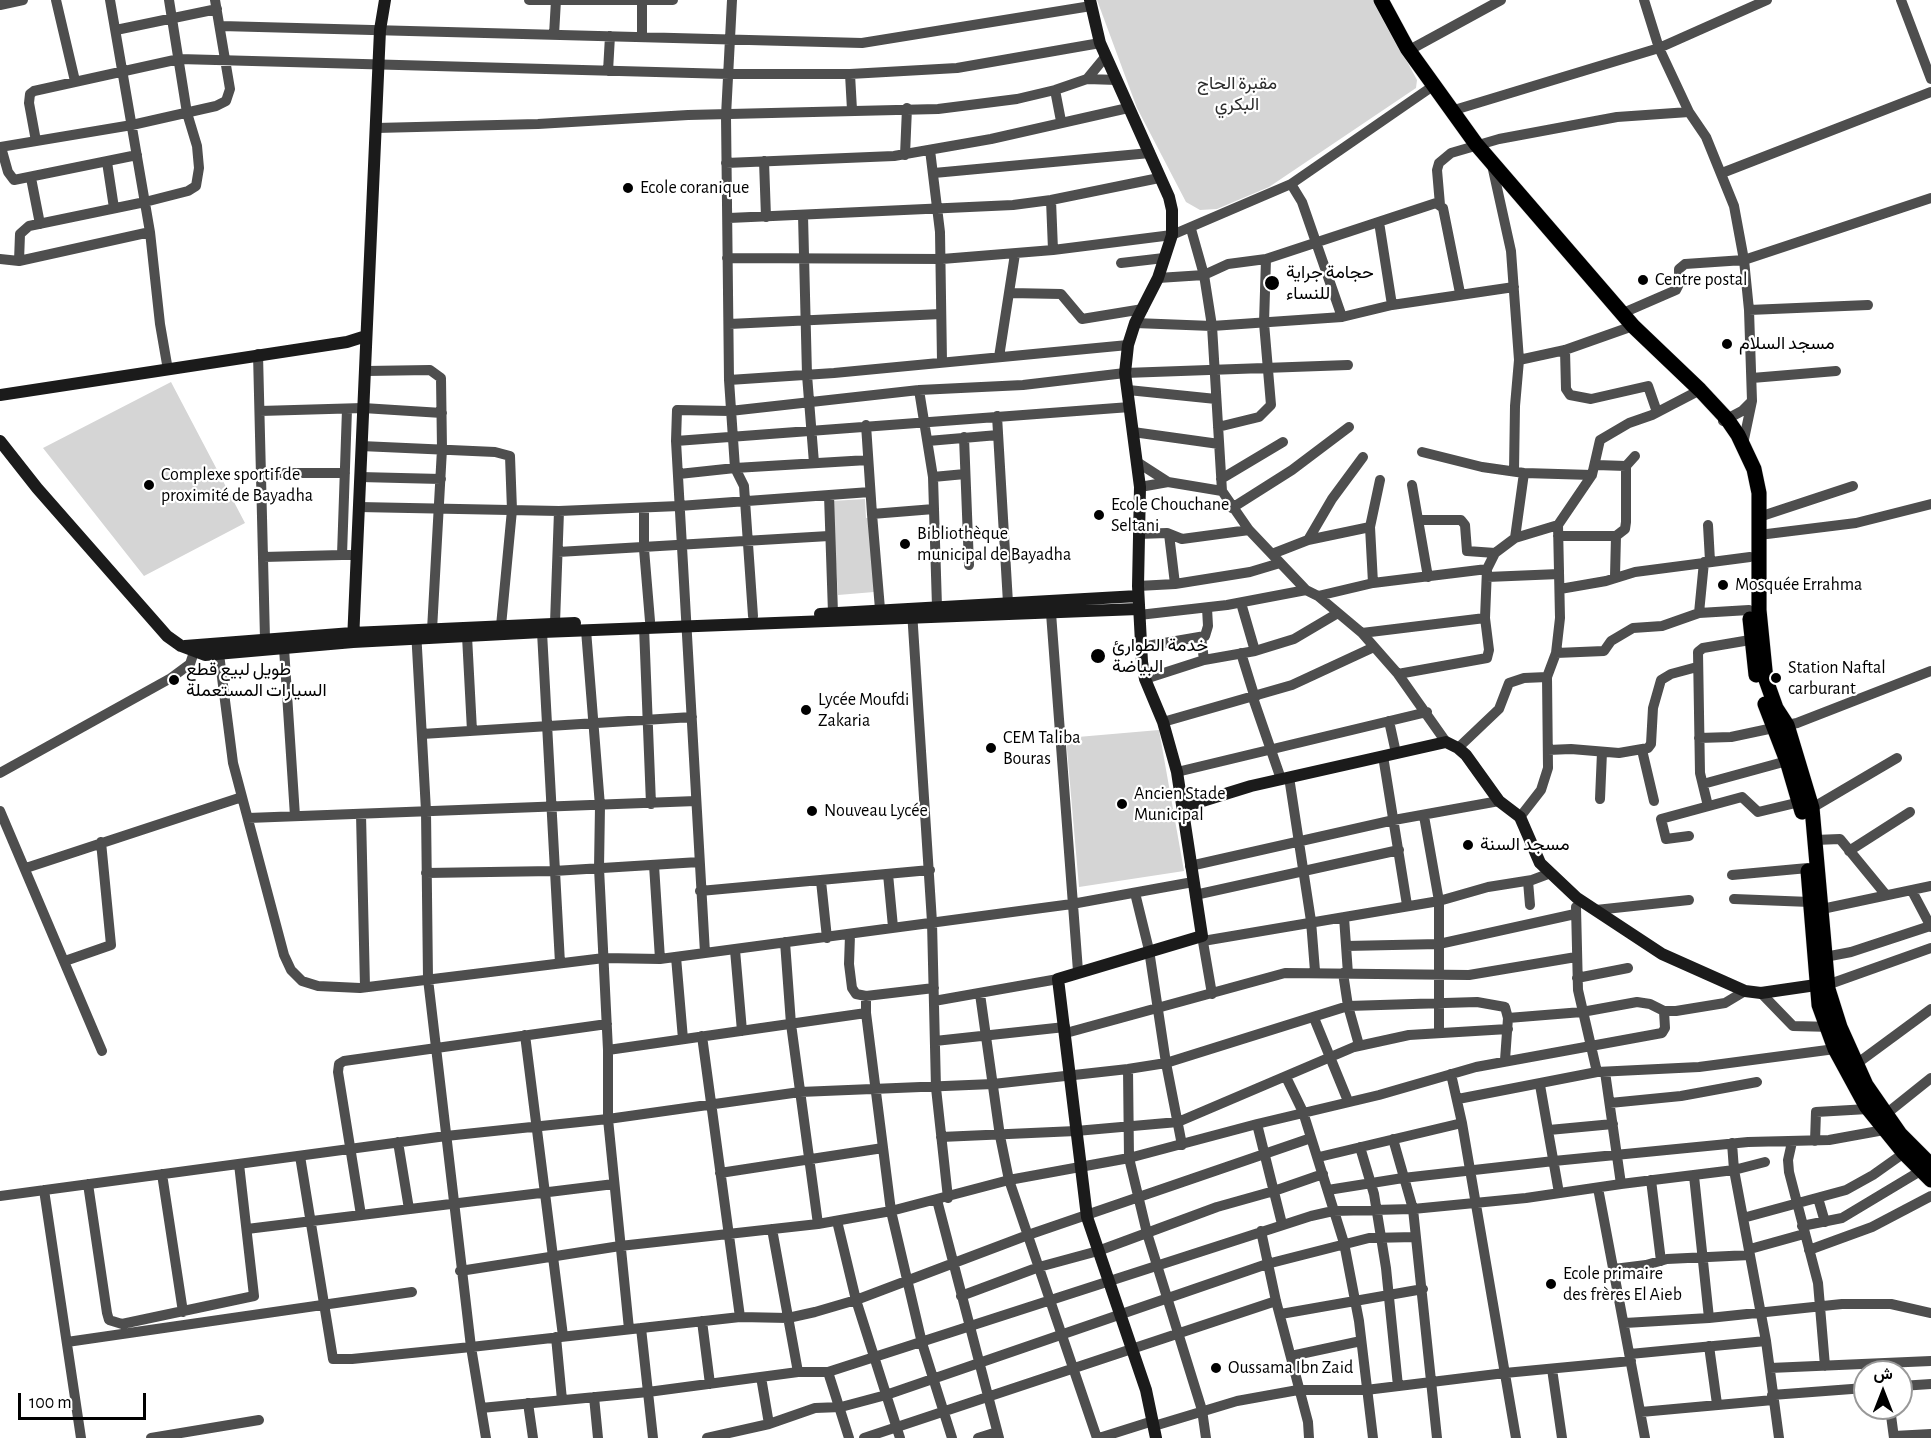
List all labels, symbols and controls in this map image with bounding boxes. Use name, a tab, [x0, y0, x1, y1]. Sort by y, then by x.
park label: مقبرة الحاج البكري	[1197, 73, 1277, 116]
place label: Ecole coranique	[640, 177, 749, 199]
marker: Ecole coranique	[621, 181, 635, 195]
place label: حجامة جراية للنساء	[1286, 262, 1374, 304]
place label: Centre postal	[1655, 269, 1748, 291]
marker: Centre postal	[1636, 273, 1650, 287]
marker: حجامة جراية للنساء	[1263, 274, 1281, 292]
place label: مسجد السلام	[1739, 333, 1835, 355]
marker: مسجد السلام	[1720, 337, 1734, 351]
place label: Complexe sportif de proximité de Bayadha	[161, 464, 313, 506]
marker: Complexe sportif de proximité de Bayadha	[142, 478, 156, 492]
place label: Ecole Chouchane Seltani	[1111, 494, 1229, 536]
marker: Ecole Chouchane Seltani	[1092, 508, 1106, 522]
place label: Bibliothèque municipal de Bayadha	[917, 523, 1071, 566]
marker: Bibliothèque municipal de Bayadha	[898, 537, 912, 551]
place label: Mosquée Errahma	[1735, 574, 1862, 596]
marker: Mosquée Errahma	[1716, 578, 1730, 592]
place label: خدمة الطوارئ البياضة	[1112, 635, 1208, 678]
marker: خدمة الطوارئ البياضة	[1089, 647, 1107, 665]
place label: Station Naftal carburant	[1788, 657, 1886, 700]
place label: طويل لبيع قطع السيارات المستعملة	[186, 659, 327, 702]
marker: Station Naftal carburant	[1769, 671, 1783, 685]
marker: طويل لبيع قطع السيارات المستعملة	[167, 673, 181, 687]
place label: Lycée Moufdi Zakaria	[818, 689, 909, 732]
marker: Lycée Moufdi Zakaria	[799, 703, 813, 717]
place label: CEM Taliba Bouras	[1003, 727, 1081, 770]
marker: CEM Taliba Bouras	[984, 741, 998, 755]
place label: Ancien Stade Municipal	[1134, 783, 1226, 826]
marker: Ancien Stade Municipal	[1115, 797, 1129, 811]
place label: Nouveau Lycée	[824, 800, 928, 822]
marker: Nouveau Lycée	[805, 804, 819, 818]
place label: مسجد السنة	[1480, 834, 1570, 856]
marker: مسجد السنة	[1461, 838, 1475, 852]
place label: Ecole primaire des frères El Aieb	[1563, 1263, 1682, 1306]
marker: Ecole primaire des frères El Aieb	[1544, 1277, 1558, 1291]
place label: Oussama Ibn Zaid	[1228, 1357, 1353, 1379]
north arrow	[1853, 1360, 1913, 1420]
marker: Oussama Ibn Zaid	[1209, 1361, 1223, 1375]
text: ش	[1873, 1366, 1893, 1382]
scale bar	[21, 1381, 148, 1419]
text: 100 m	[29, 1394, 72, 1412]

